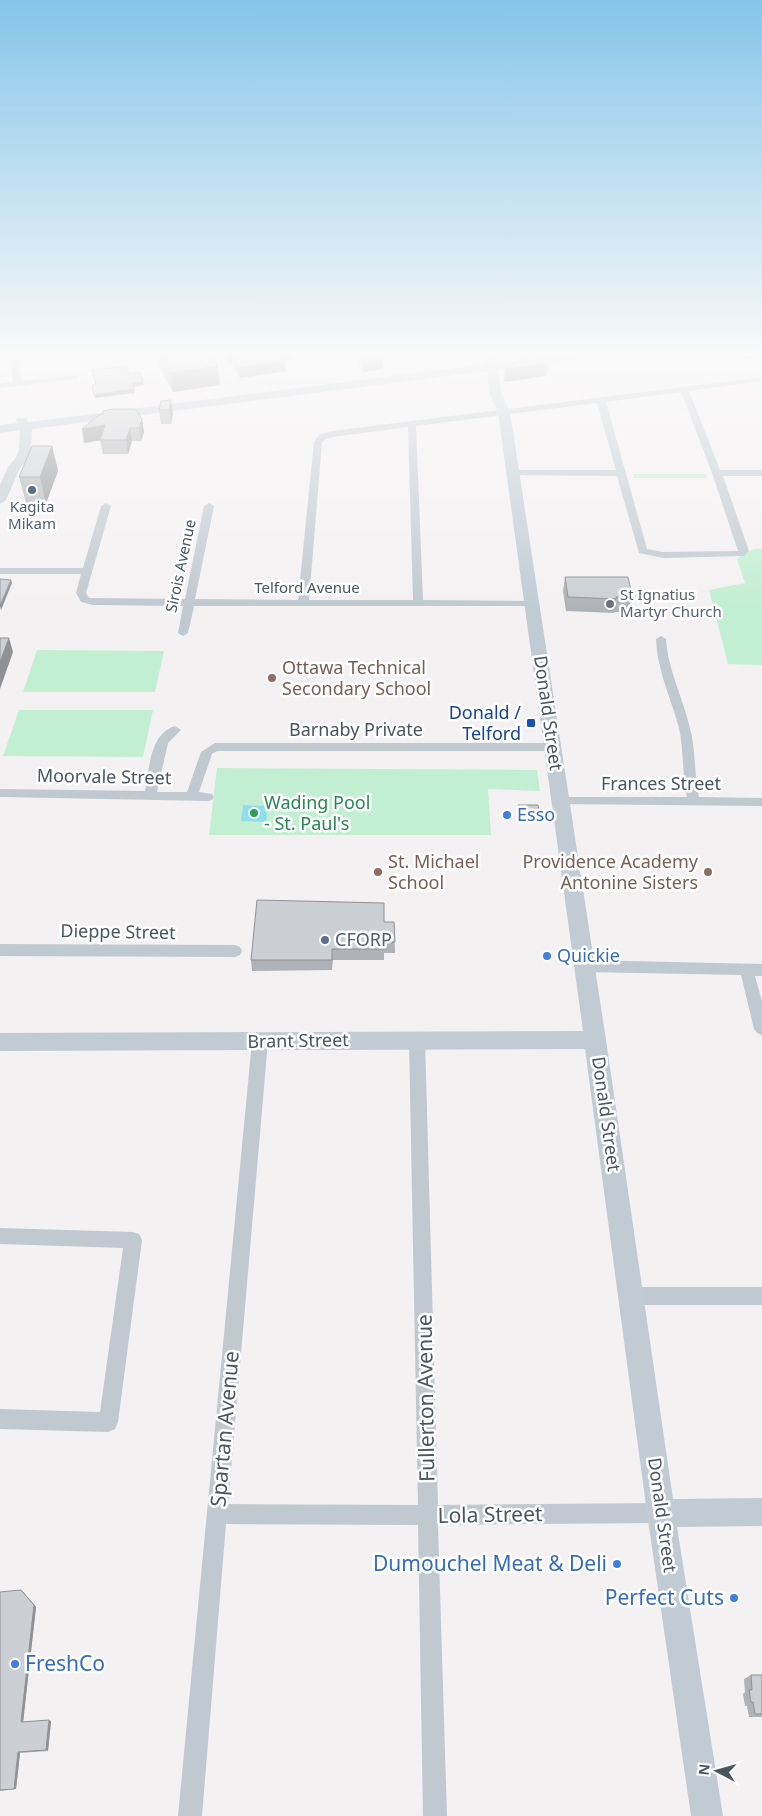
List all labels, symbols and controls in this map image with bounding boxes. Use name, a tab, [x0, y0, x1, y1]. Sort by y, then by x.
marker: Kagita Mikam	[26, 484, 38, 496]
place label: Kagita Mikam	[8, 496, 56, 533]
street label: Sirois Avenue	[160, 517, 200, 614]
street label: Telford Avenue	[254, 577, 360, 597]
place label: St Ignatius Martyr Church	[620, 584, 722, 621]
marker: St Ignatius Martyr Church	[604, 598, 616, 610]
street label: Donald Street	[529, 654, 569, 772]
place label: Ottawa Technical Secondary School	[282, 655, 431, 700]
marker: Ottawa Technical Secondary School	[266, 672, 278, 684]
place label: Donald / Telford	[449, 700, 521, 745]
street label: Barnaby Private	[289, 717, 423, 741]
marker: Donald / Telford	[525, 717, 537, 729]
street label: Moorvale Street	[37, 763, 172, 789]
street label: Frances Street	[601, 771, 721, 795]
place label: Wading Pool - St. Paul's	[264, 790, 370, 835]
place label: Esso	[517, 802, 555, 826]
marker: Wading Pool - St. Paul's	[248, 807, 260, 819]
marker: Esso	[501, 809, 513, 821]
place label: St. Michael School	[388, 849, 480, 894]
place label: Providence Academy Antonine Sisters	[522, 849, 699, 894]
marker: St. Michael School	[372, 866, 384, 878]
marker: Providence Academy Antonine Sisters	[702, 866, 714, 878]
street label: Dieppe Street	[60, 918, 176, 944]
place label: CFORP	[335, 927, 392, 951]
marker: CFORP	[319, 934, 331, 946]
place label: Quickie	[557, 943, 620, 967]
marker: Quickie	[541, 950, 553, 962]
street label: Brant Street	[247, 1027, 349, 1053]
street label: Donald Street	[587, 1055, 627, 1173]
street label: Fullerton Avenue	[410, 1314, 440, 1482]
street label: Spartan Avenue	[203, 1350, 245, 1508]
street label: Donald Street	[643, 1456, 683, 1574]
street label: Lola Street	[437, 1499, 543, 1529]
place label: Dumouchel Meat & Deli	[373, 1549, 607, 1577]
marker: Dumouchel Meat & Deli	[611, 1558, 623, 1570]
place label: Perfect Cuts	[605, 1583, 724, 1611]
marker: Perfect Cuts	[728, 1592, 740, 1604]
place label: FreshCo	[25, 1649, 105, 1677]
marker: FreshCo	[9, 1658, 21, 1670]
north arrow	[692, 1746, 742, 1796]
text: N	[694, 1763, 714, 1776]

